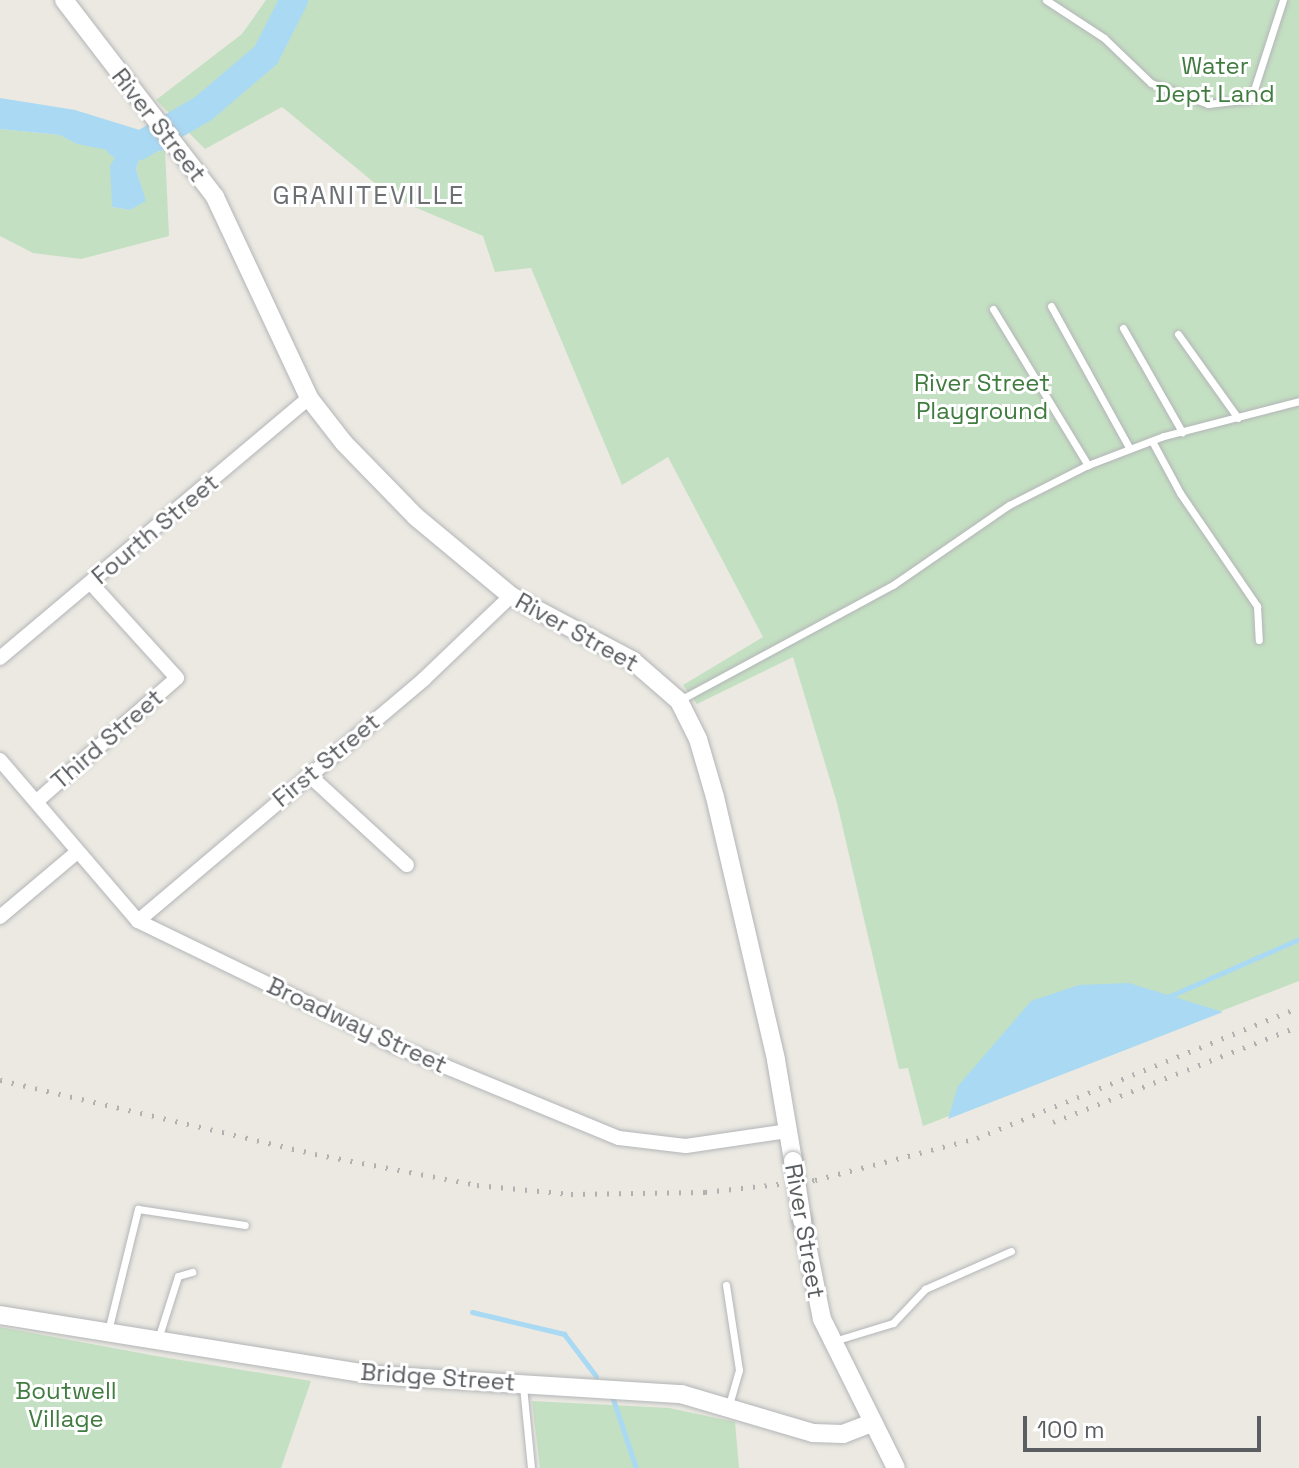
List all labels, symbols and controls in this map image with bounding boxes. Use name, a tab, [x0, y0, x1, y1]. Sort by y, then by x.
park label: Water Dept Land	[1155, 52, 1275, 108]
street label: River Street	[106, 62, 212, 188]
district label: GRANITEVILLE	[273, 180, 465, 212]
park label: River Street Playground	[914, 369, 1050, 425]
street label: Fourth Street	[86, 468, 224, 590]
street label: River Street	[510, 586, 644, 678]
street label: Third Street	[45, 683, 169, 795]
street label: First Street	[267, 707, 385, 813]
street label: Broadway Street	[263, 971, 451, 1079]
street label: River Street	[779, 1161, 831, 1301]
street label: Bridge Street	[359, 1357, 517, 1397]
park label: Boutwell Village	[15, 1377, 117, 1433]
scale bar	[1027, 1400, 1265, 1450]
text: 100 m	[1037, 1414, 1105, 1445]

